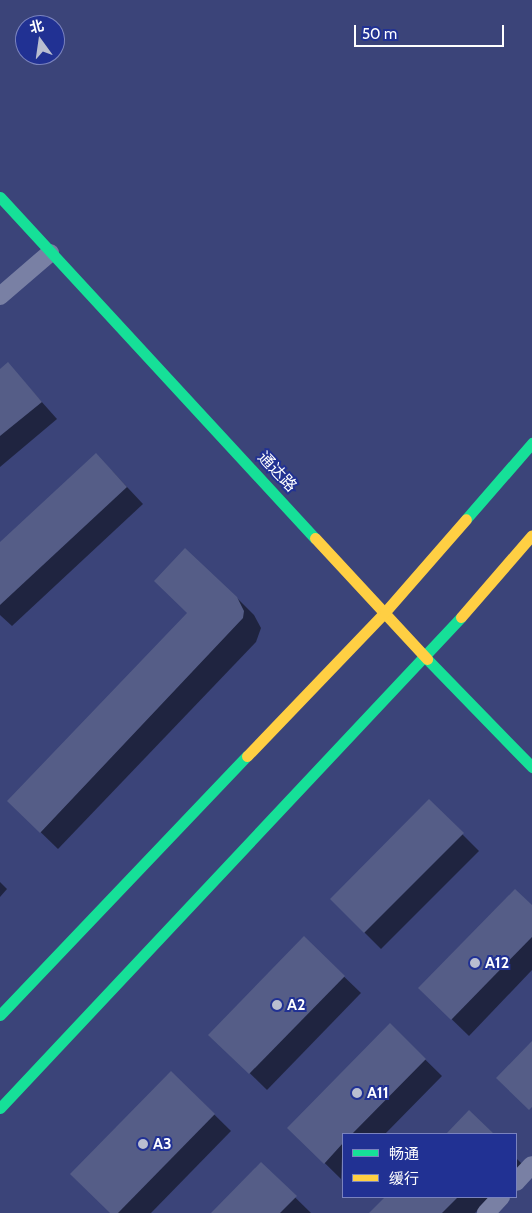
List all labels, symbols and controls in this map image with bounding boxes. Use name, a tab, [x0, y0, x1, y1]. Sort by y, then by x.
north arrow	[15, 15, 65, 65]
scale bar	[357, 15, 507, 47]
text: 北	[28, 16, 46, 37]
text: 50 m	[362, 25, 397, 43]
street label: 通达路	[254, 448, 300, 496]
place label: A12	[485, 953, 509, 973]
marker: A12	[469, 957, 481, 969]
place label: A2	[287, 995, 305, 1015]
marker: A2	[271, 999, 283, 1011]
place label: A11	[367, 1083, 389, 1103]
marker: A11	[351, 1087, 363, 1099]
legend	[342, 1133, 517, 1198]
place label: A3	[153, 1134, 172, 1154]
marker: A3	[137, 1138, 149, 1150]
text: 畅通	[389, 1145, 419, 1163]
text: 缓行	[389, 1170, 419, 1188]

